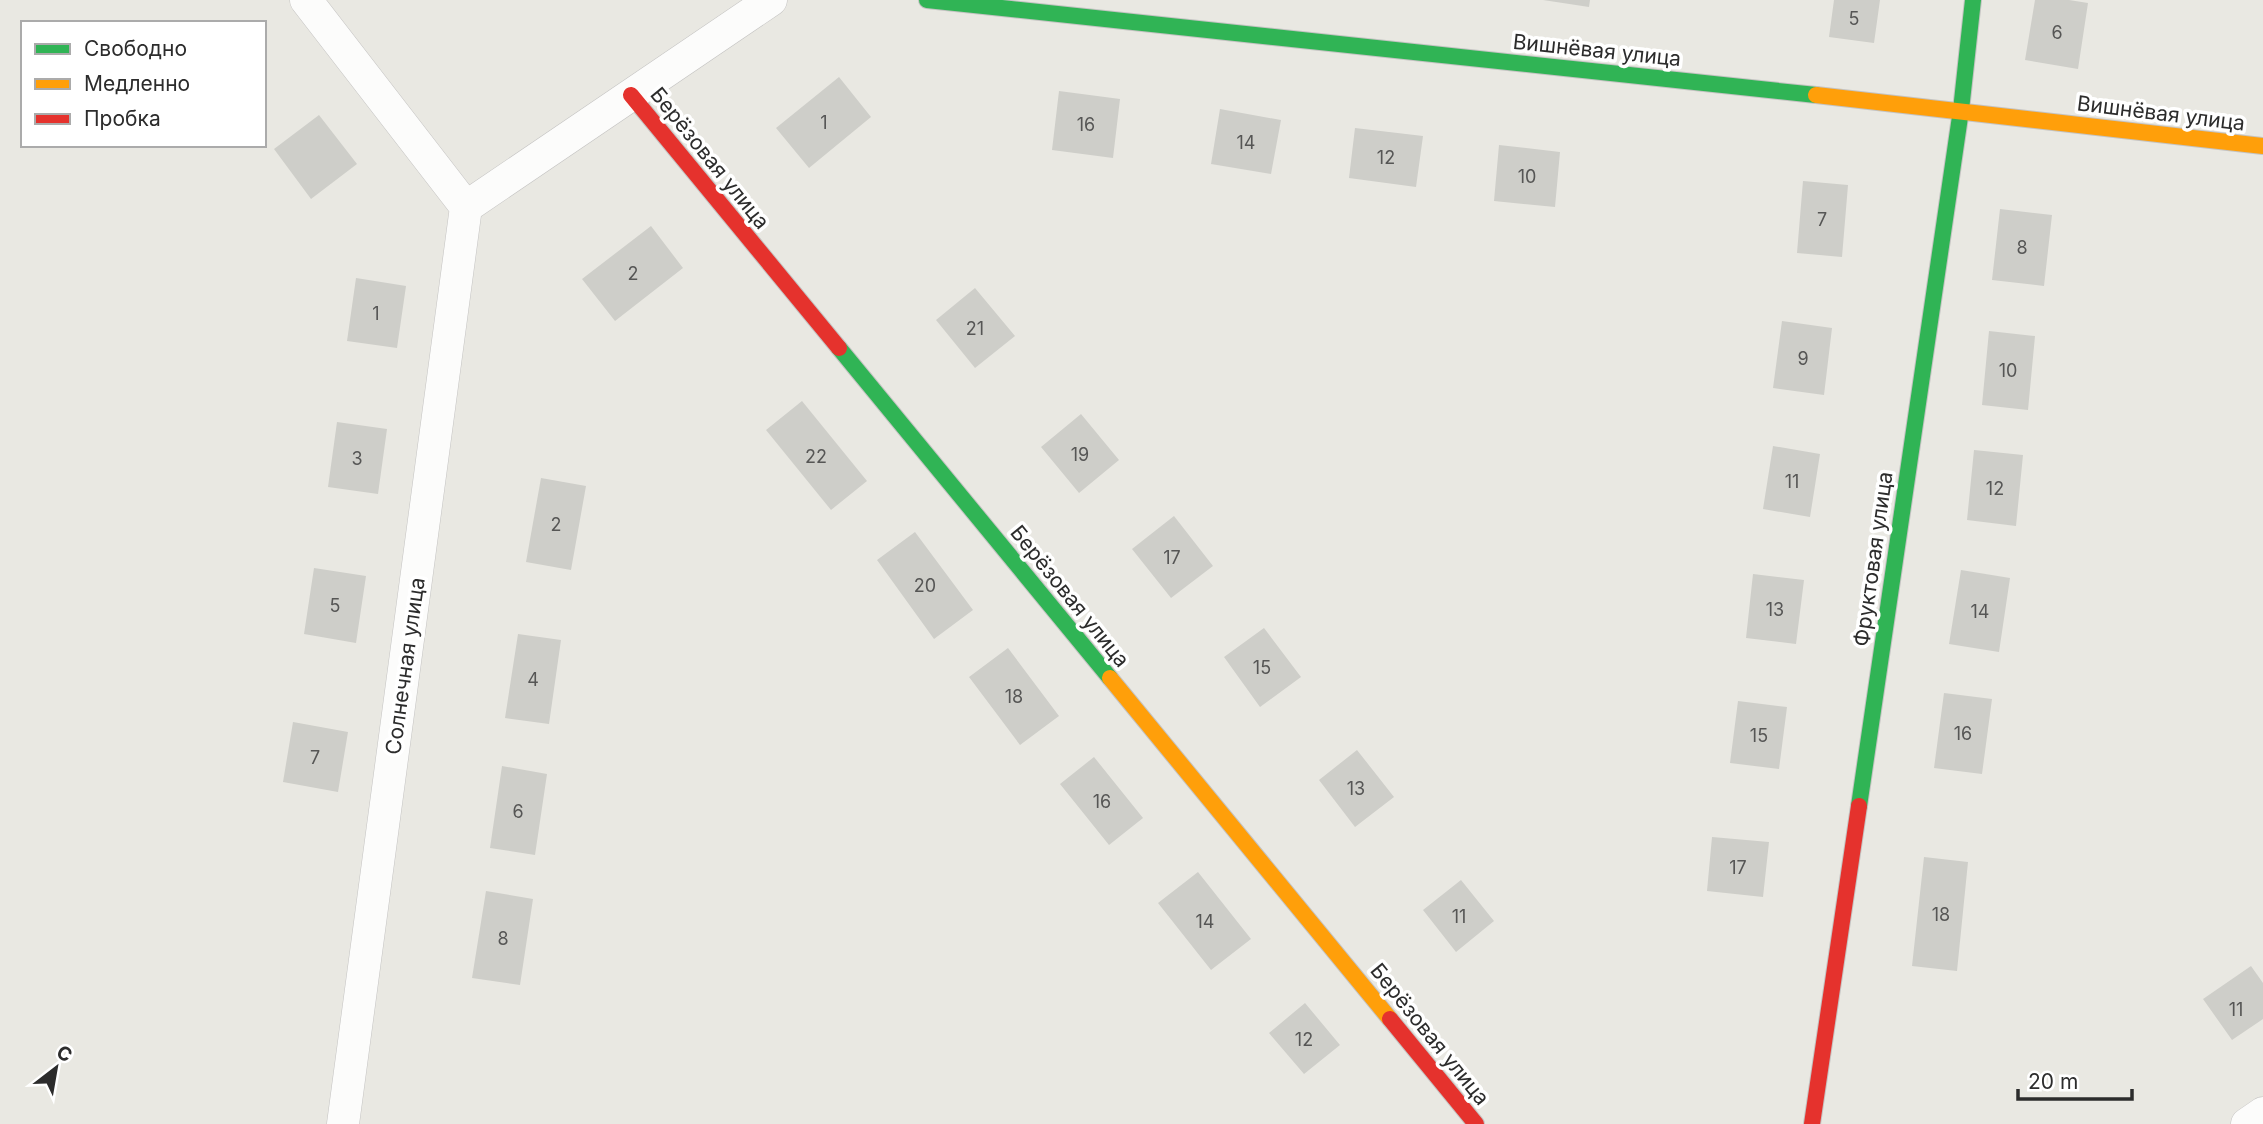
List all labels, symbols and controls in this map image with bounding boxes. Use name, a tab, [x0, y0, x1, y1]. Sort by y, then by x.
house number: 5	[1849, 8, 1859, 29]
legend	[21, 21, 266, 147]
house number: 6	[2051, 22, 2063, 43]
street label: Вишнёвая улица	[1512, 29, 1682, 71]
text: Свободно	[84, 36, 187, 61]
text: Медленно	[84, 71, 190, 96]
street label: Берёзовая улица	[645, 82, 775, 234]
street label: Вишнёвая улица	[2076, 90, 2246, 136]
text: Пробка	[84, 106, 161, 131]
house number: 1	[820, 112, 828, 133]
house number: 16	[1077, 114, 1095, 135]
house number: 14	[1237, 132, 1255, 153]
house number: 12	[1377, 147, 1395, 168]
house number: 10	[1518, 166, 1536, 187]
house number: 7	[1817, 209, 1827, 230]
house number: 8	[2016, 237, 2028, 258]
house number: 2	[628, 263, 638, 284]
house number: 1	[372, 303, 380, 324]
house number: 21	[966, 318, 984, 339]
house number: 9	[1797, 348, 1809, 369]
house number: 10	[1999, 360, 2017, 381]
house number: 19	[1071, 444, 1089, 465]
house number: 22	[805, 446, 827, 467]
house number: 3	[351, 448, 363, 469]
street label: Фруктовая улица	[1848, 470, 1898, 648]
house number: 11	[1785, 471, 1799, 492]
house number: 12	[1986, 478, 2004, 499]
house number: 2	[551, 514, 561, 535]
street label: Берёзовая улица	[1005, 520, 1135, 672]
house number: 17	[1163, 547, 1181, 568]
house number: 20	[914, 575, 936, 596]
street label: Солнечная улица	[380, 576, 430, 756]
house number: 5	[330, 595, 340, 616]
house number: 13	[1766, 599, 1784, 620]
house number: 14	[1971, 601, 1989, 622]
house number: 15	[1253, 657, 1271, 678]
house number: 4	[527, 669, 539, 690]
house number: 18	[1005, 686, 1023, 707]
house number: 16	[1954, 723, 1972, 744]
house number: 15	[1750, 725, 1768, 746]
house number: 7	[310, 747, 320, 768]
house number: 13	[1347, 778, 1365, 799]
house number: 16	[1093, 791, 1111, 812]
house number: 6	[512, 801, 524, 822]
house number: 17	[1729, 857, 1747, 878]
house number: 18	[1932, 904, 1950, 925]
house number: 11	[1452, 906, 1466, 927]
house number: 14	[1196, 911, 1214, 932]
house number: 8	[497, 928, 509, 949]
street label: Берёзовая улица	[1365, 958, 1495, 1110]
house number: 11	[2229, 999, 2243, 1020]
house number: 12	[1295, 1029, 1313, 1050]
north arrow	[21, 1033, 91, 1103]
text: С	[53, 1040, 76, 1067]
scale bar	[2018, 1058, 2132, 1102]
text: 20 m	[2028, 1069, 2078, 1094]

